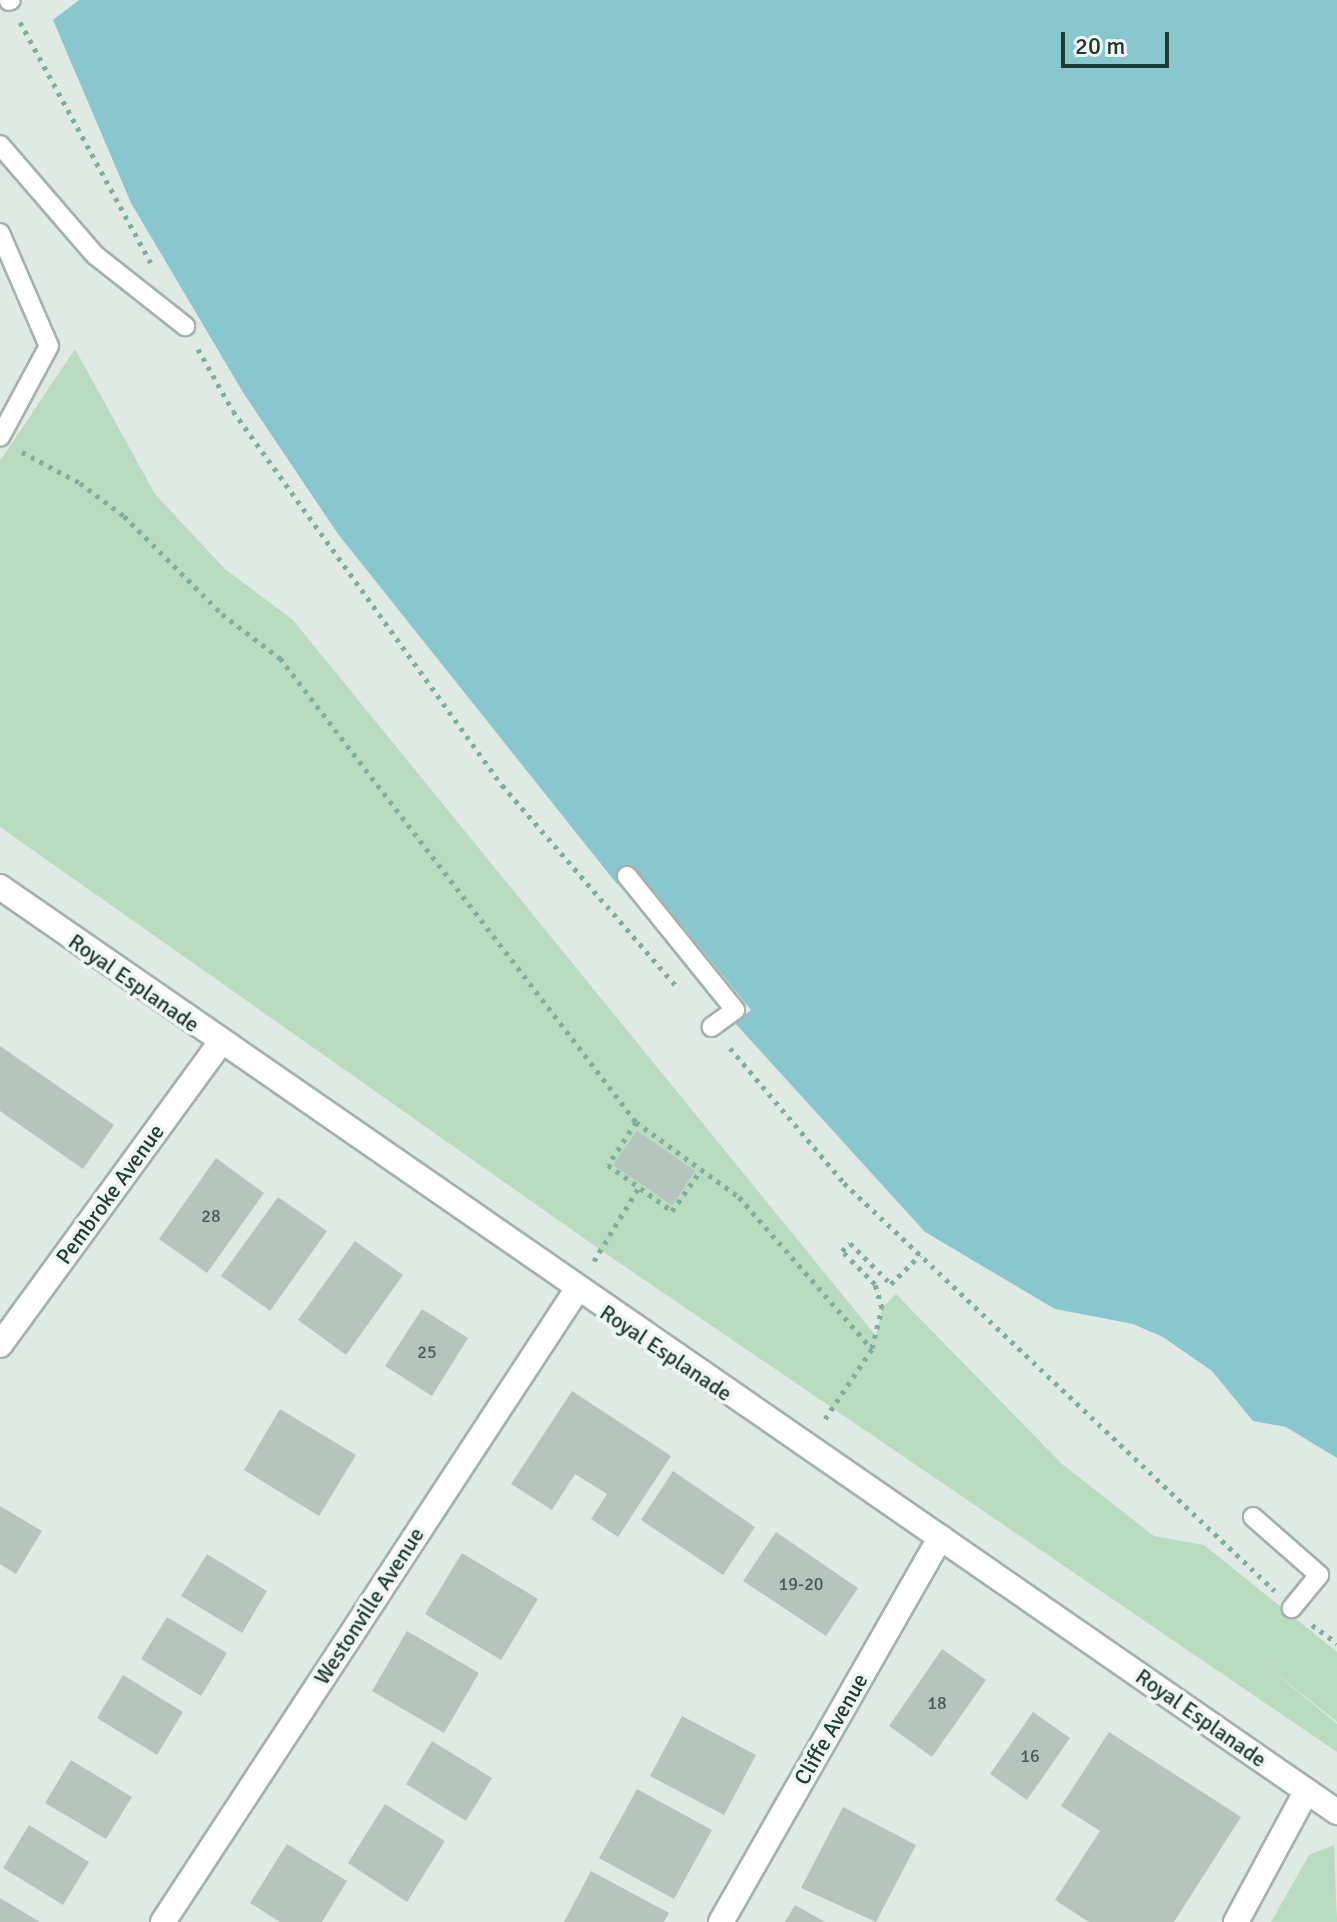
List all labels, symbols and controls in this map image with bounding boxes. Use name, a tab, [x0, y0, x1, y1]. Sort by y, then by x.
scale bar	[1065, 16, 1173, 66]
text: 20 m	[1075, 31, 1125, 61]
street label: Royal Esplanade	[64, 928, 204, 1038]
street label: Pembroke Avenue	[50, 1119, 170, 1269]
house number: 28	[201, 1205, 221, 1227]
street label: Royal Esplanade	[595, 1299, 737, 1407]
house number: 25	[417, 1341, 437, 1363]
street label: Westonville Avenue	[308, 1523, 430, 1689]
house number: 19-20	[778, 1573, 824, 1595]
street label: Royal Esplanade	[1131, 1663, 1271, 1773]
street label: Cliffe Avenue	[789, 1669, 873, 1789]
house number: 18	[927, 1692, 947, 1714]
house number: 16	[1020, 1745, 1040, 1767]

